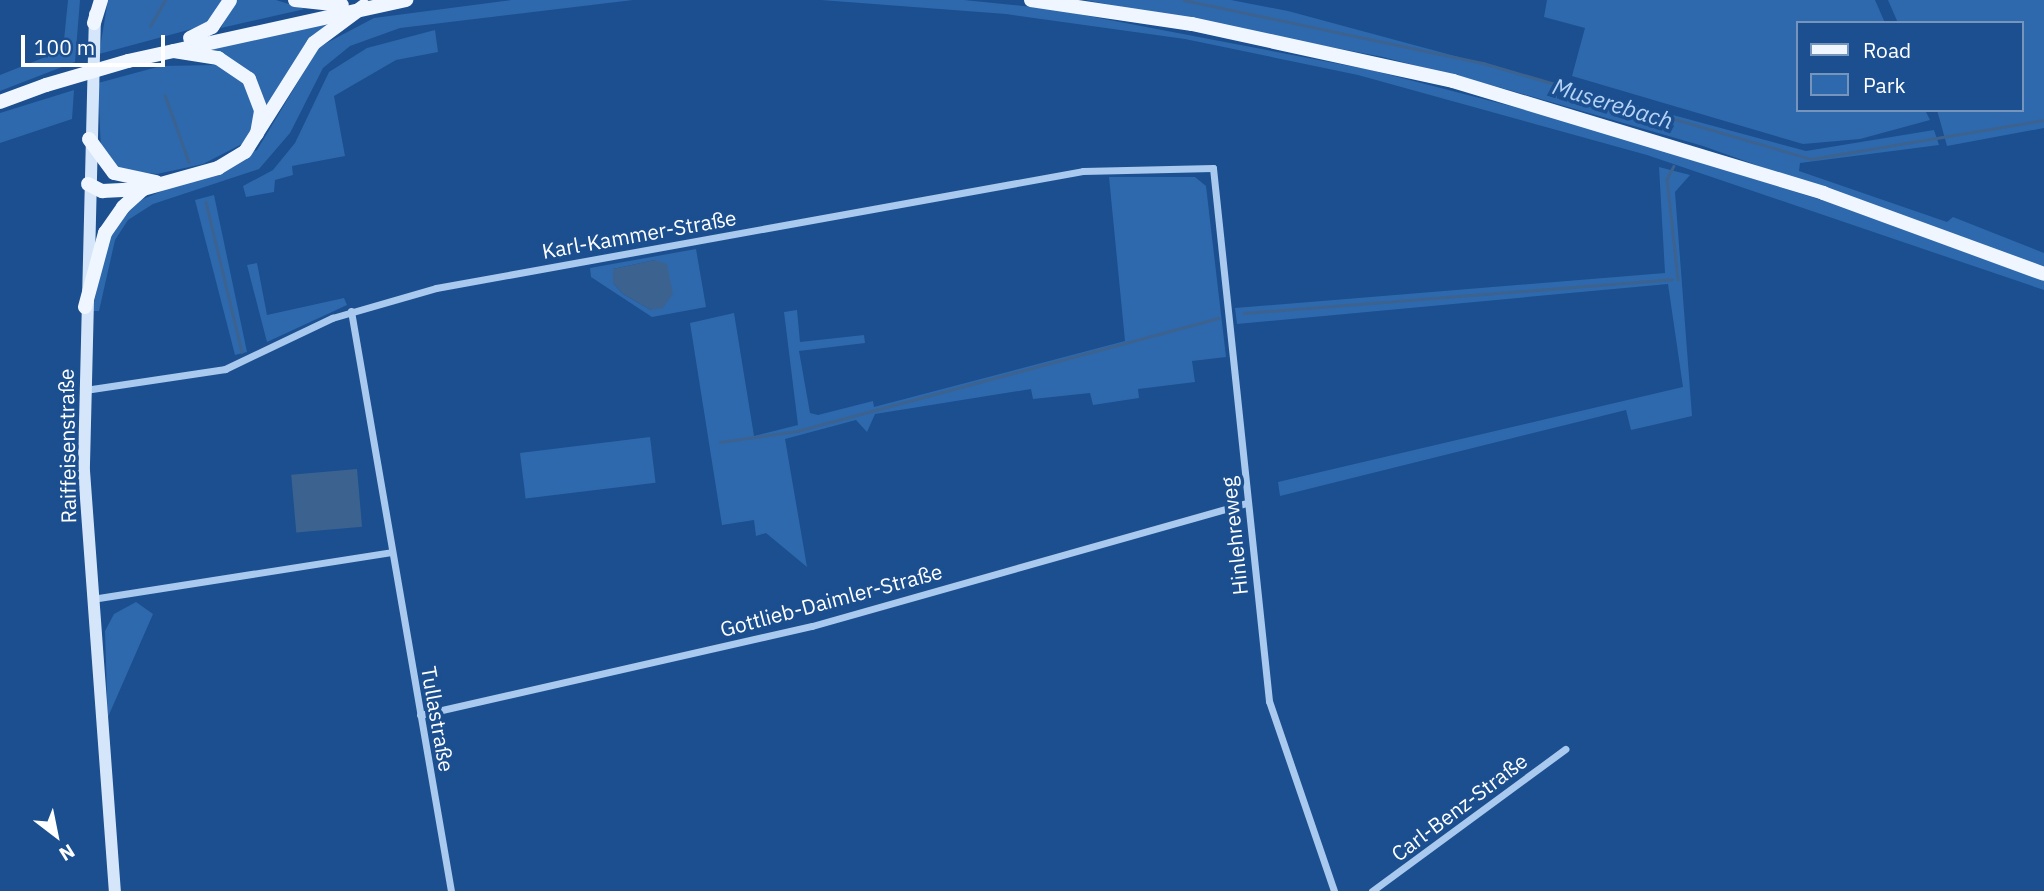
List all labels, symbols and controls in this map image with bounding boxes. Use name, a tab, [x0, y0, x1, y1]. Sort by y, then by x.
scale bar	[24, 21, 168, 65]
legend	[1796, 21, 2023, 112]
text: 100 m	[34, 33, 95, 61]
text: Road	[1863, 36, 1911, 64]
text: Park	[1863, 71, 1906, 99]
water label: Muserebach	[1550, 72, 1676, 134]
street label: Karl-Kammer-Straße	[540, 205, 738, 263]
street label: Raiffeisenstraße	[53, 368, 81, 524]
street label: Hinlehreweg	[1215, 476, 1253, 596]
street label: Gottlieb-Daimler-Straße	[717, 558, 945, 642]
street label: Tullastraße	[416, 664, 460, 774]
street label: Carl-Benz-Straße	[1386, 748, 1532, 866]
north arrow	[21, 800, 91, 870]
text: N	[55, 839, 79, 867]

